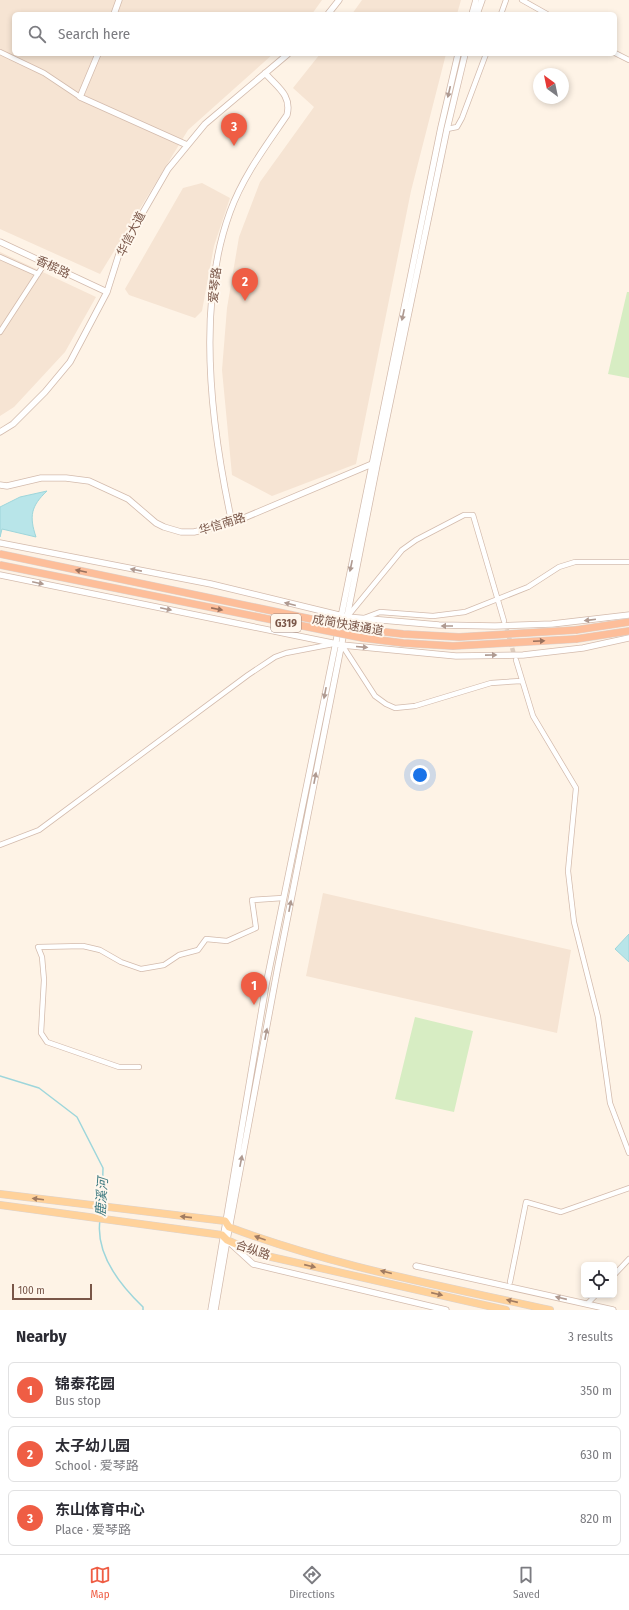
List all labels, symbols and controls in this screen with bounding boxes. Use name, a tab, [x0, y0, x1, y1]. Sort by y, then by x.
search box	[12, 12, 617, 56]
icon: search	[26, 23, 48, 45]
text: Search here	[58, 25, 130, 43]
north arrow	[533, 68, 569, 104]
one-way arrow	[446, 86, 452, 98]
pin: 3	[221, 113, 247, 146]
street label: 华信大道	[114, 209, 148, 259]
street label: 香槟路	[34, 253, 72, 281]
street label: 爱琴路	[206, 266, 224, 304]
pin: 2	[232, 268, 258, 301]
one-way arrow	[399, 309, 405, 321]
street label: 华信南路	[197, 510, 247, 538]
one-way arrow	[348, 560, 354, 572]
one-way arrow	[130, 566, 142, 572]
one-way arrow	[75, 568, 88, 574]
one-way arrow	[32, 581, 44, 587]
one-way arrow	[284, 600, 297, 606]
one-way arrow	[211, 606, 223, 612]
one-way arrow	[159, 607, 172, 613]
street label: 成简快速通道	[311, 612, 385, 638]
road number: G319	[271, 614, 301, 632]
one-way arrow	[584, 617, 596, 623]
one-way arrow	[441, 622, 453, 629]
one-way arrow	[533, 638, 545, 645]
one-way arrow	[356, 644, 368, 650]
one-way arrow	[485, 652, 498, 658]
one-way arrow	[322, 687, 328, 699]
your location	[410, 765, 430, 785]
one-way arrow	[313, 772, 319, 785]
one-way arrow	[288, 900, 294, 912]
pin: 1	[241, 972, 267, 1005]
one-way arrow	[263, 1027, 269, 1040]
one-way arrow	[239, 1155, 245, 1167]
water label: 鹿溪河	[93, 1174, 111, 1217]
one-way arrow	[32, 1196, 45, 1202]
one-way arrow	[180, 1214, 192, 1220]
one-way arrow	[254, 1235, 266, 1241]
street label: 合纵路	[234, 1238, 272, 1262]
map controls	[581, 1262, 617, 1298]
button: locate	[581, 1262, 617, 1298]
one-way arrow	[304, 1263, 316, 1269]
one-way arrow	[379, 1269, 391, 1275]
scale bar	[12, 1282, 92, 1301]
text: 100 m	[18, 1284, 45, 1297]
one-way arrow	[431, 1292, 443, 1298]
one-way arrow	[555, 1295, 567, 1301]
one-way arrow	[506, 1298, 518, 1304]
text: Nearby	[16, 1326, 67, 1347]
text: 3 results	[568, 1329, 613, 1344]
text: 锦泰花园	[55, 1375, 115, 1393]
text: 1	[27, 1383, 33, 1398]
text: 350 m	[580, 1383, 612, 1398]
text: Bus stop	[55, 1393, 101, 1408]
text: 太子幼儿园	[55, 1437, 130, 1455]
text: 2	[27, 1447, 33, 1462]
text: 630 m	[580, 1447, 612, 1462]
text: School · 爱琴路	[55, 1458, 139, 1473]
text: 东山体育中心	[55, 1501, 145, 1519]
text: 3	[27, 1511, 33, 1526]
text: 820 m	[580, 1511, 612, 1526]
text: Place · 爱琴路	[55, 1522, 131, 1537]
tab: Map	[89, 1564, 111, 1601]
tab: Directions	[289, 1564, 335, 1601]
tab: Saved	[513, 1564, 540, 1601]

